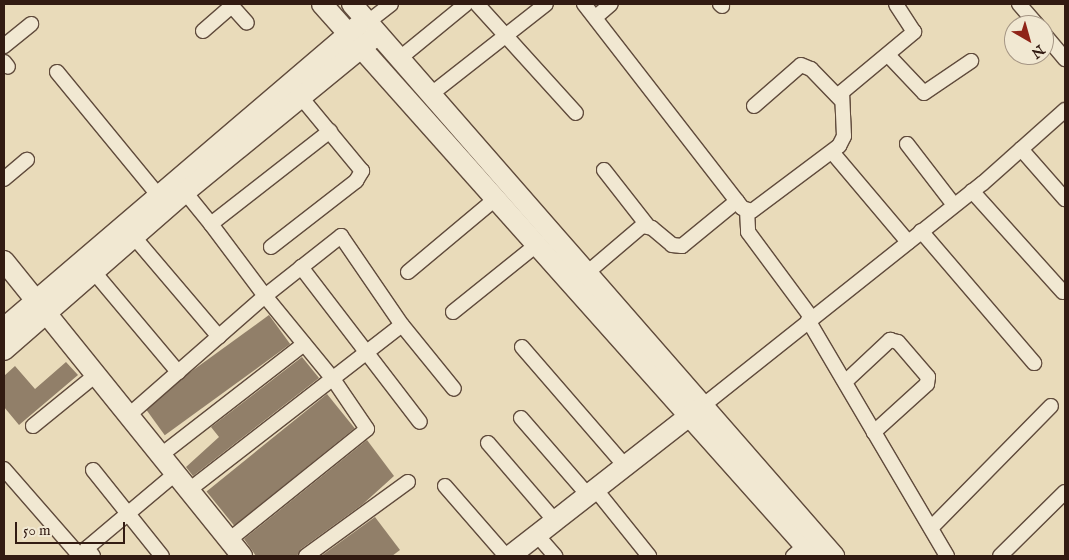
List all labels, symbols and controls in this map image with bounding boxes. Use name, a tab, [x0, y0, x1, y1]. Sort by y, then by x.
north arrow	[1004, 15, 1054, 65]
text: N	[1027, 40, 1048, 62]
scale bar	[18, 512, 128, 544]
text: 50 m	[23, 521, 51, 540]

